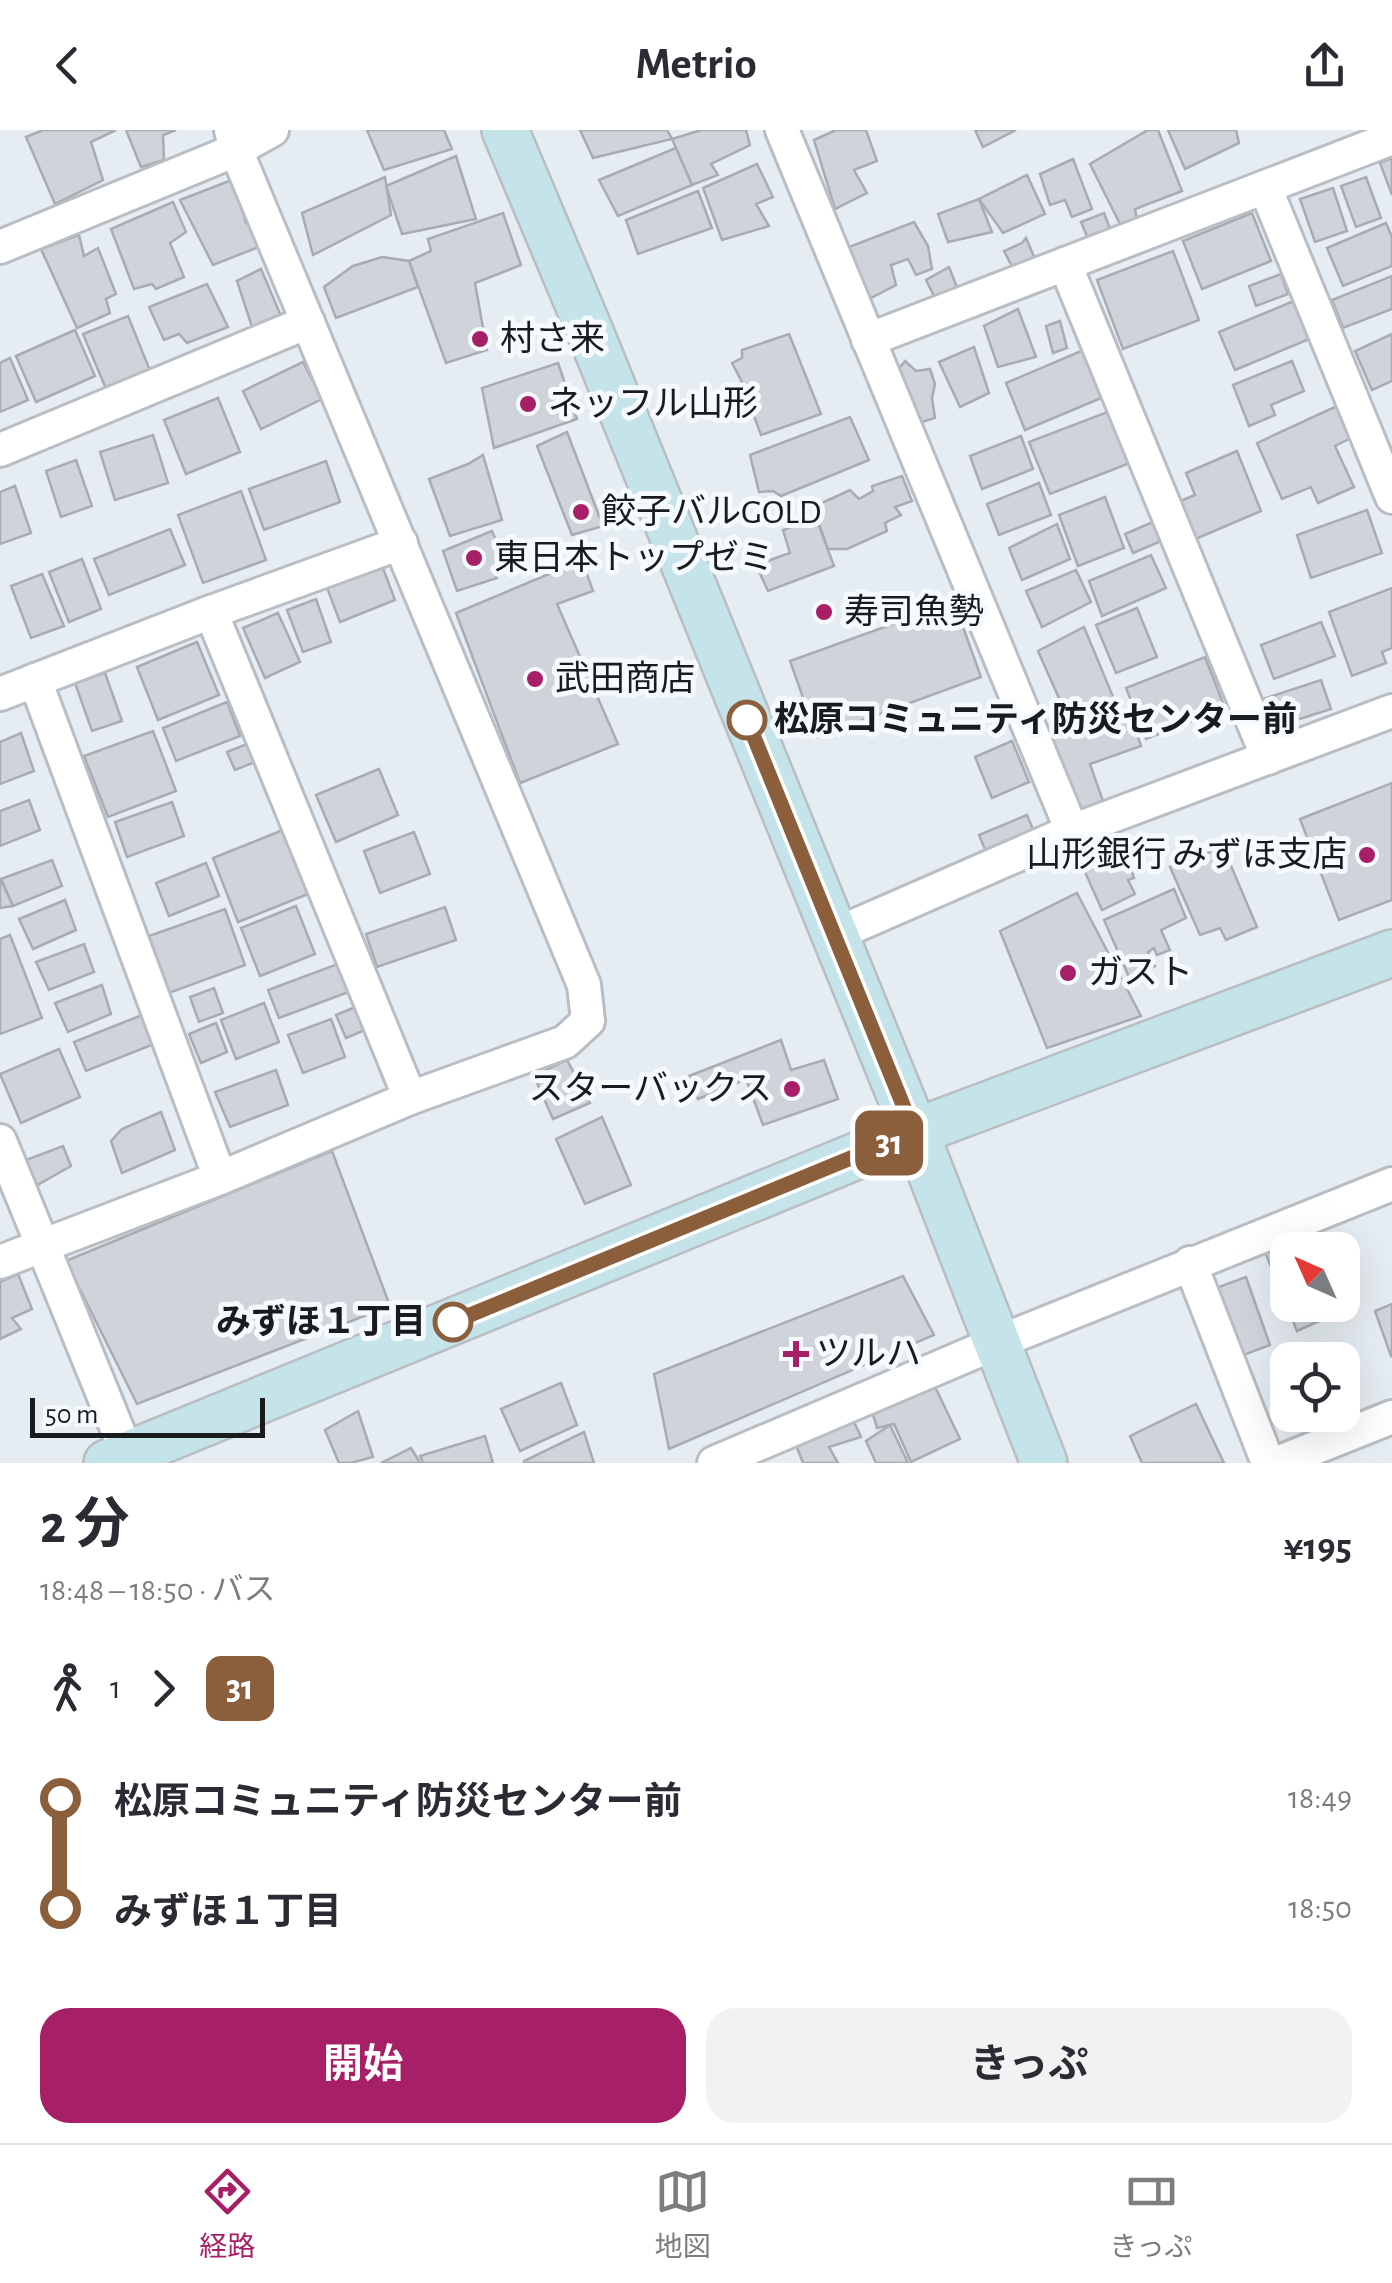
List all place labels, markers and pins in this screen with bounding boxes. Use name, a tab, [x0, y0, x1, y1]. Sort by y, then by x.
place label: 村さ来	[500, 320, 605, 357]
marker: 村さ来	[469, 328, 491, 350]
place label: ネッフル山形	[548, 385, 758, 422]
marker: ネッフル山形	[517, 393, 539, 415]
place label: 餃子バルGOLD	[601, 493, 821, 530]
marker: 餃子バルGOLD	[570, 501, 592, 523]
place label: 東日本トップゼミ	[494, 539, 774, 576]
marker: 東日本トップゼミ	[463, 547, 485, 569]
place label: 寿司魚勢	[844, 593, 984, 630]
marker: 寿司魚勢	[813, 601, 835, 623]
place label: 武田商店	[555, 660, 695, 697]
marker: 武田商店	[524, 668, 546, 690]
place label: 松原コミュニティ防災センター前	[774, 700, 1297, 738]
marker: 松原コミュニティ防災センター前	[728, 701, 766, 739]
place label: 山形銀行 みずほ支店	[1026, 836, 1347, 873]
marker: 山形銀行 みずほ支店	[1356, 844, 1378, 866]
place label: ガスト	[1088, 955, 1193, 991]
marker: ガスト	[1057, 962, 1079, 984]
place label: スターバックス	[528, 1071, 772, 1107]
marker: スターバックス	[781, 1078, 803, 1100]
place label: みずほ１丁目	[216, 1303, 426, 1340]
marker: みずほ１丁目	[434, 1303, 472, 1341]
place label: ツルハ	[816, 1337, 921, 1372]
marker: ツルハ	[785, 1343, 807, 1365]

